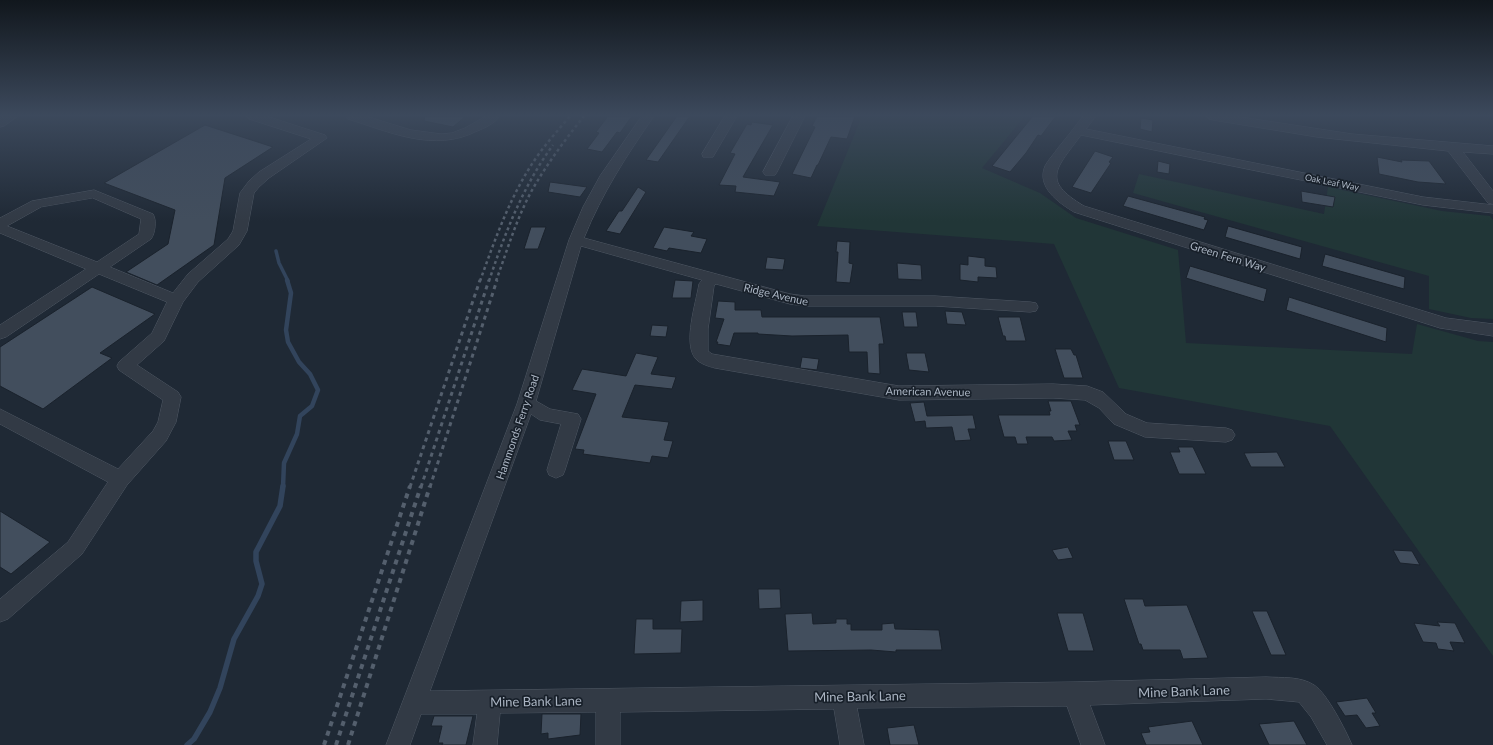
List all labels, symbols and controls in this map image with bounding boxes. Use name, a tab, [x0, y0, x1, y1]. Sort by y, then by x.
street label: Oak Leaf Way	[1304, 171, 1360, 193]
street label: Green Fern Way	[1189, 238, 1268, 274]
street label: Ridge Avenue	[742, 280, 810, 308]
street label: Hammonds Ferry Road	[493, 373, 541, 481]
street label: American Avenue	[886, 384, 971, 398]
street label: Mine Bank Lane	[1138, 681, 1230, 701]
street label: Mine Bank Lane	[814, 687, 906, 705]
street label: Mine Bank Lane	[490, 692, 582, 710]

